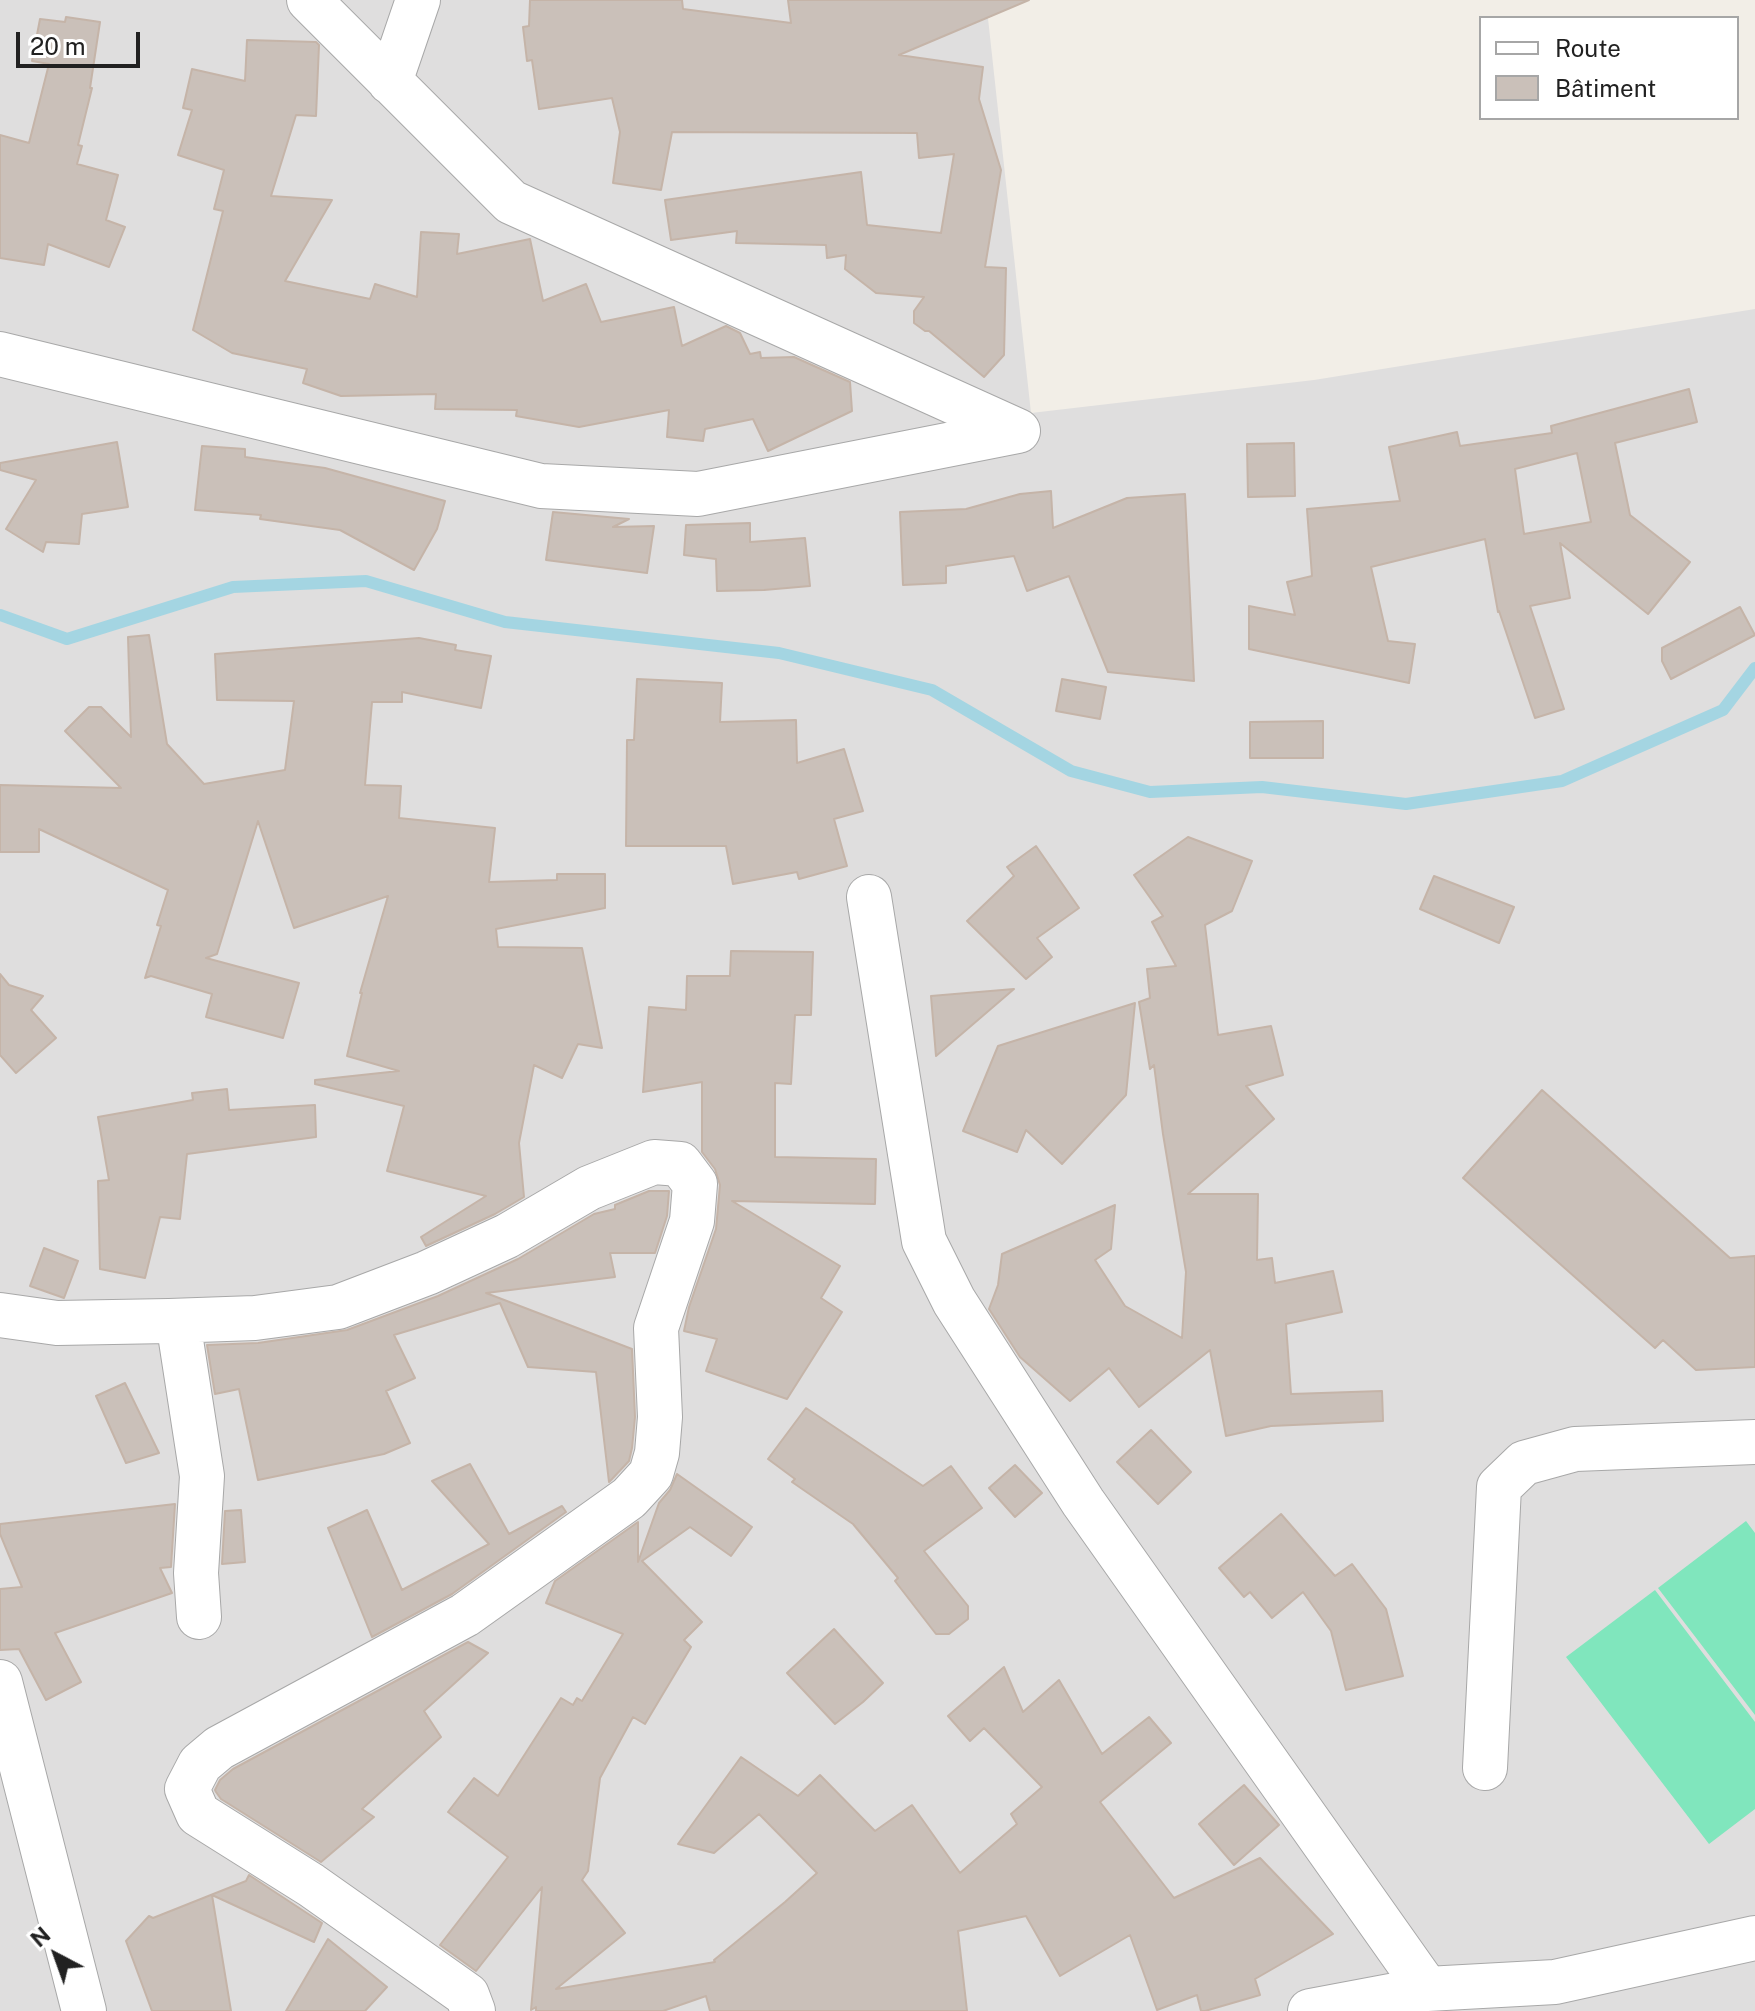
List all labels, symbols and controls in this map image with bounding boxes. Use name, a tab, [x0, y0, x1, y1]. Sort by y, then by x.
scale bar	[20, 16, 144, 66]
legend	[1479, 16, 1739, 120]
text: 20 m	[30, 32, 86, 60]
text: Route	[1555, 34, 1621, 62]
text: Bâtiment	[1555, 74, 1656, 102]
north arrow	[16, 1915, 96, 1995]
text: N	[25, 1921, 55, 1952]

